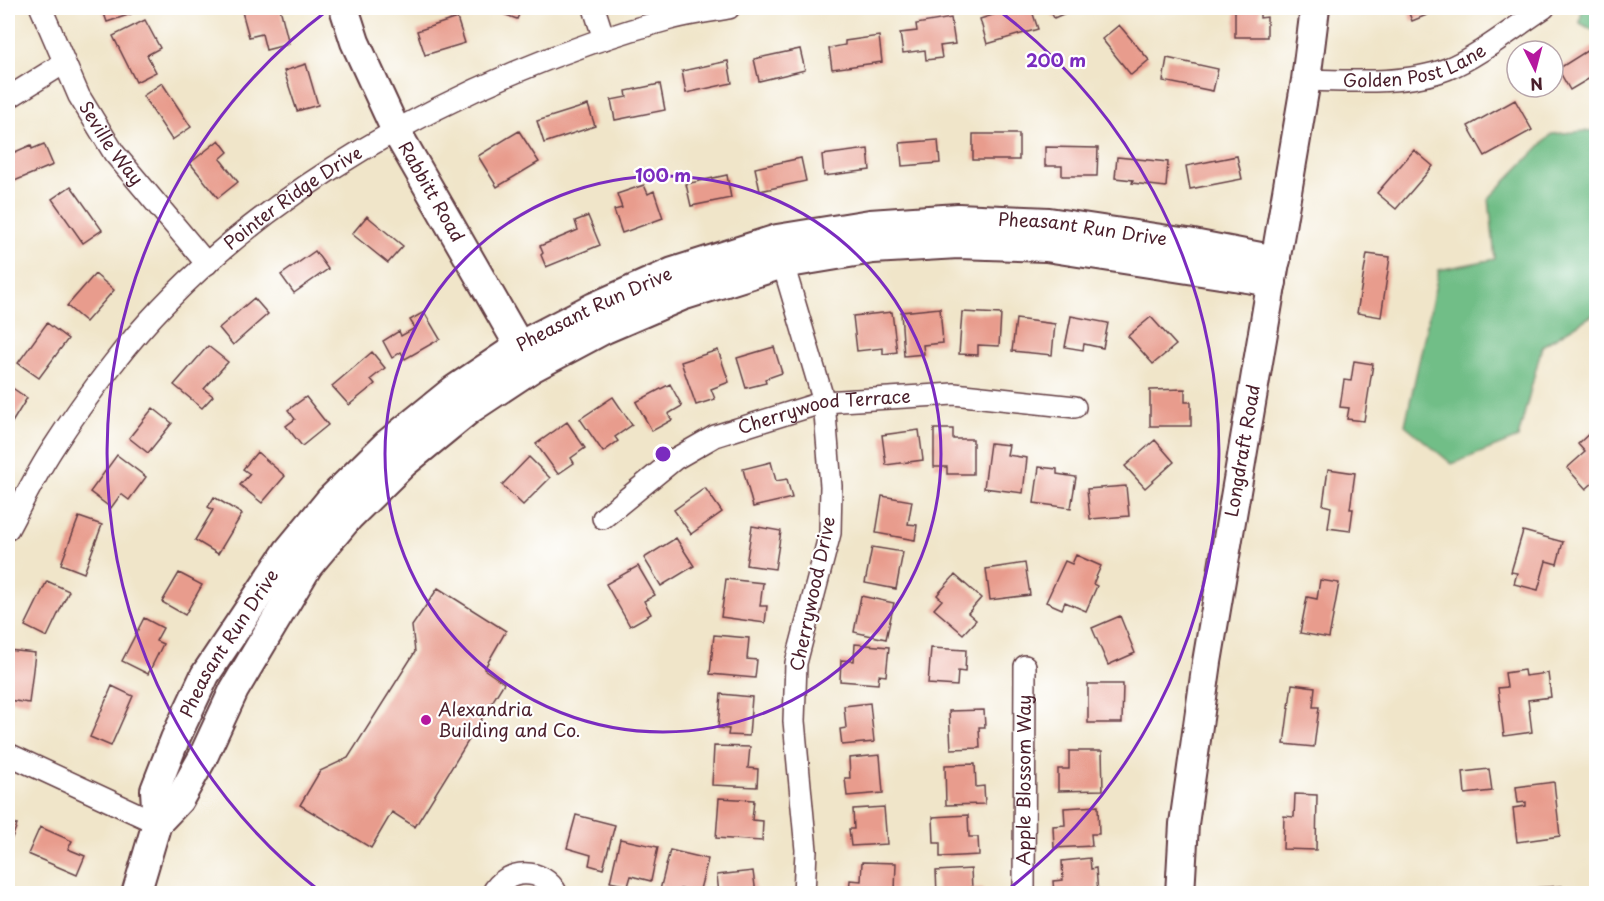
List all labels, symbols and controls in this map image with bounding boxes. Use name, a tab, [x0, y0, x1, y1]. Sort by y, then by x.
street label: Golden Post Lane	[1343, 36, 1491, 93]
north arrow	[1505, 39, 1565, 99]
text: 200 m	[1026, 46, 1086, 73]
text: N	[1529, 72, 1544, 98]
street label: Seville Way	[73, 95, 151, 191]
street label: Rabbitt Road	[393, 136, 472, 247]
street label: Pointer Ridge Drive	[217, 138, 366, 255]
text: 100 m	[635, 161, 691, 188]
street label: Pheasant Run Drive	[998, 205, 1169, 252]
street label: Pheasant Run Drive	[511, 259, 676, 357]
street label: Cherrywood Terrace	[734, 382, 911, 440]
street label: Longdraft Road	[1217, 382, 1266, 519]
centre of rings	[653, 444, 673, 464]
street label: Cherrywood Drive	[782, 514, 841, 674]
street label: Pheasant Run Drive	[172, 563, 284, 721]
street label: Apple Blossom Way	[1009, 694, 1037, 865]
place label: Alexandria Building and Co.	[438, 695, 581, 743]
marker: Alexandria Building and Co.	[419, 713, 433, 727]

